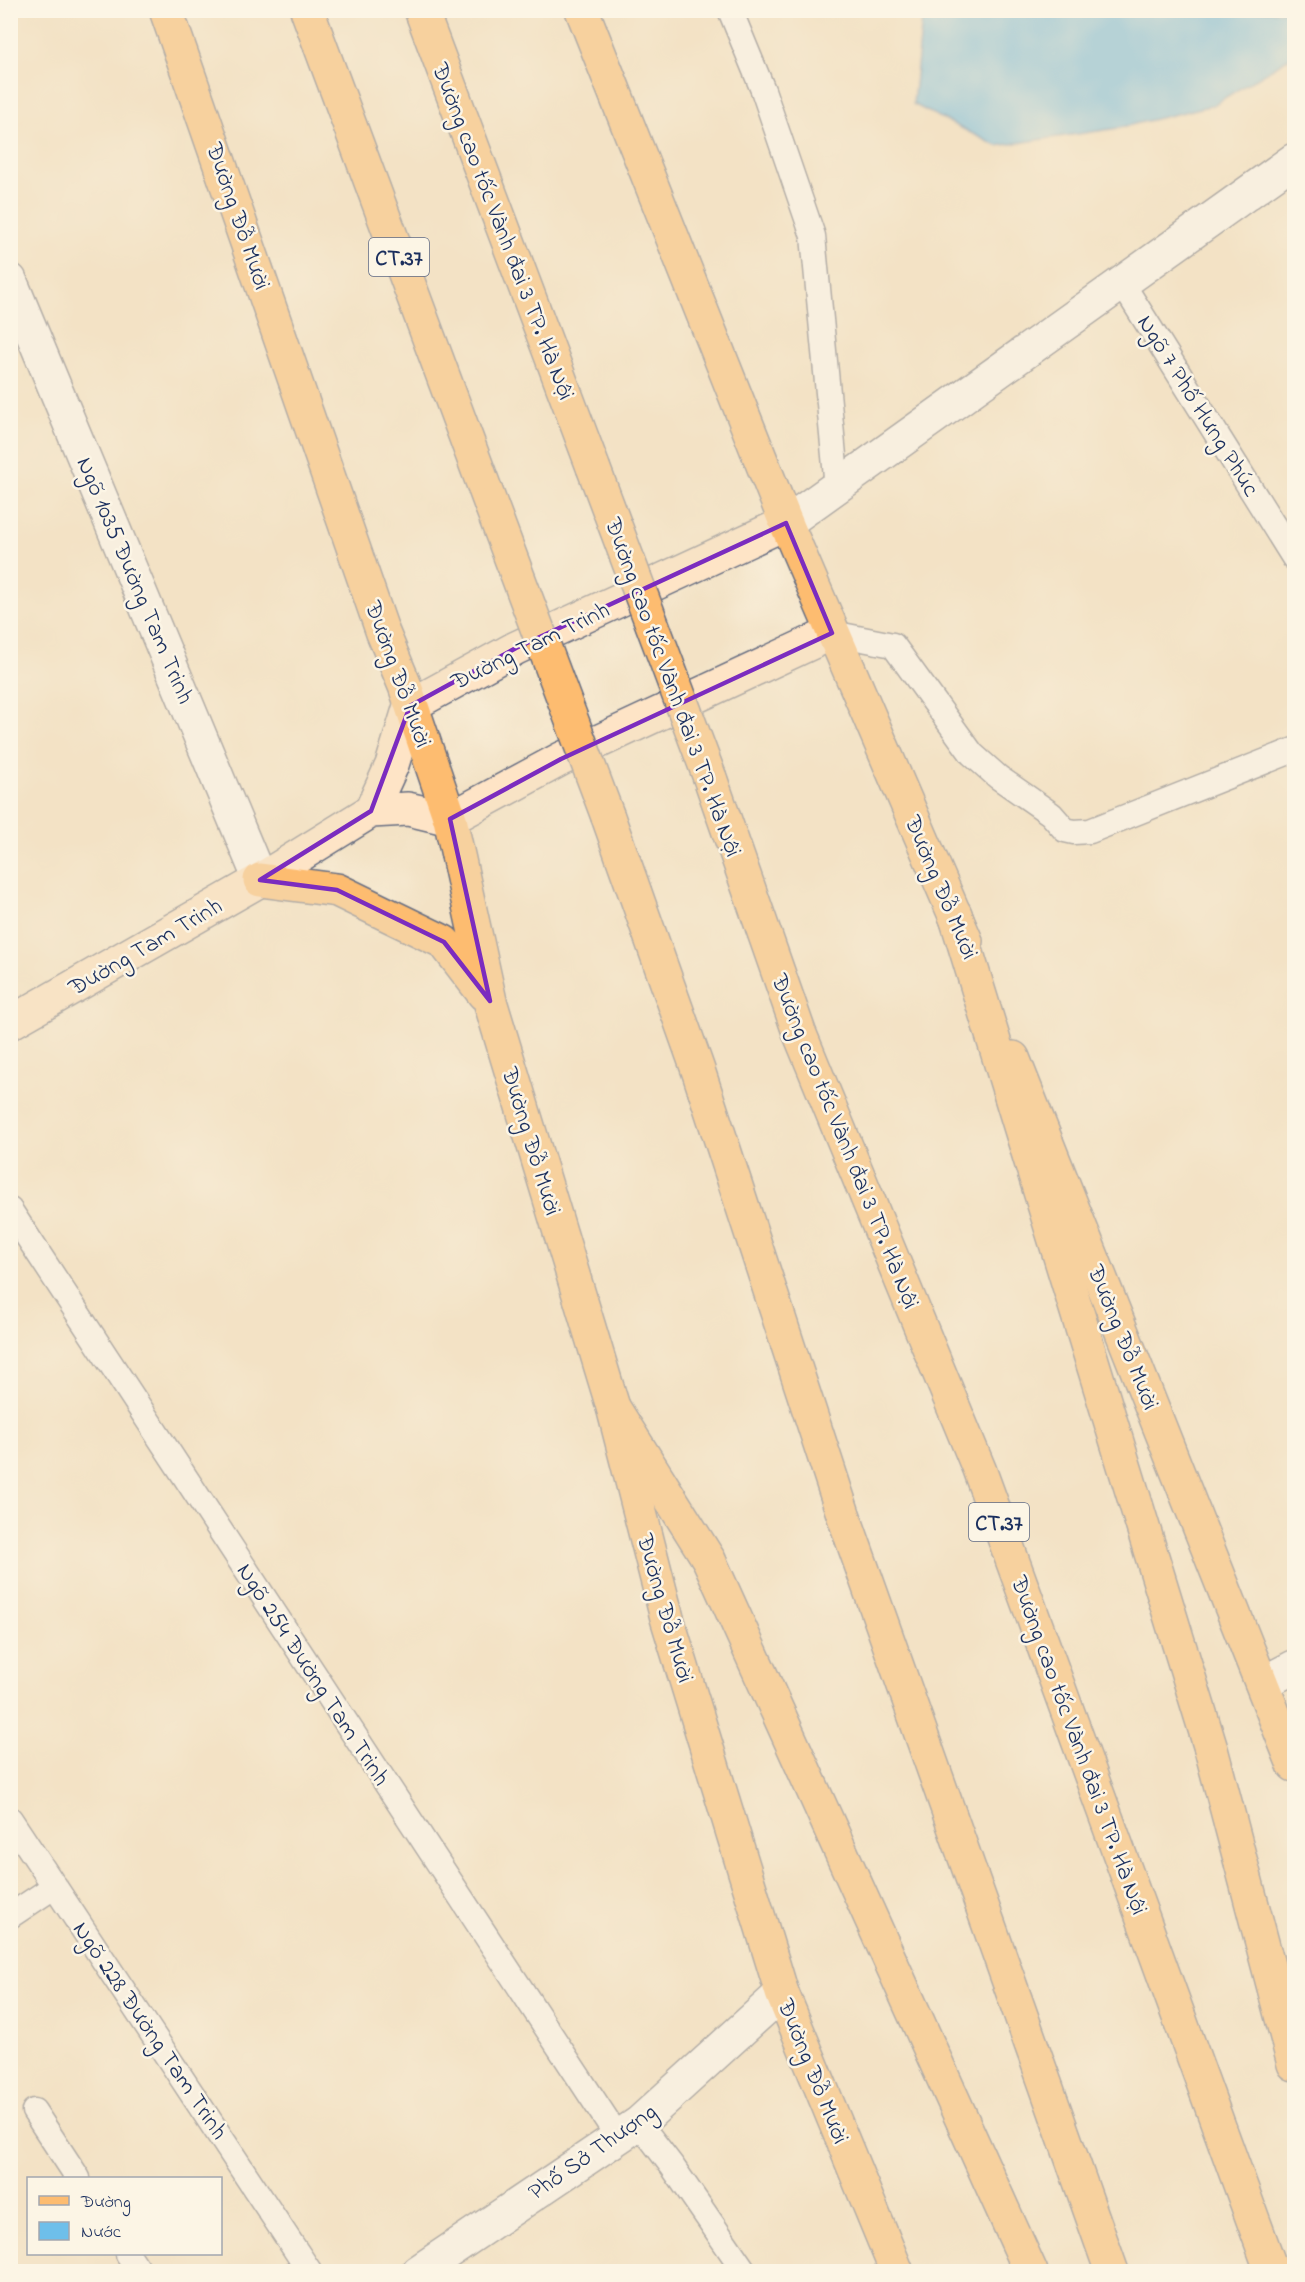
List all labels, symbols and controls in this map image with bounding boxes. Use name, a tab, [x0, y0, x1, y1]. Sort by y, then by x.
street label: Đường cao tốc Vành đai 3 TP. Hà Nội	[421, 57, 582, 405]
street label: Đường Đỗ Mười	[195, 138, 278, 295]
road number: CT.37	[369, 238, 429, 276]
street label: Ngõ 7 Phố Hưng Phúc	[1127, 309, 1267, 504]
street label: Ngõ 1035 Đường Tam Trinh	[66, 452, 202, 710]
street label: Đường cao tốc Vành đai 3 TP. Hà Nội	[594, 513, 749, 862]
street label: Đường Tam Trinh	[445, 594, 616, 701]
street label: Đường Đỗ Mười	[354, 596, 439, 753]
street label: Đường Đỗ Mười	[893, 810, 986, 965]
street label: Đường Tam Trinh	[62, 890, 230, 1007]
street label: Đường cao tốc Vành đai 3 TP. Hà Nội	[760, 968, 927, 1315]
street label: Đường Đỗ Mười	[490, 1062, 569, 1220]
street label: Đường Đỗ Mười	[1076, 1259, 1167, 1416]
road number: CT.37	[969, 1503, 1029, 1541]
street label: Đường Đỗ Mười	[625, 1529, 702, 1687]
street label: Ngõ 254 Đường Tam Trinh	[227, 1557, 397, 1794]
street label: Đường cao tốc Vành đai 3 TP. Hà Nội	[1000, 1571, 1155, 1920]
street label: Ngõ 228 Đường Tam Trinh	[63, 1915, 235, 2148]
street label: Đường Đỗ Mười	[766, 1993, 857, 2150]
street label: Phố Sở Thượng	[522, 2096, 665, 2210]
legend	[27, 2177, 222, 2255]
text: Đường	[80, 2190, 131, 2217]
text: Nước	[81, 2220, 121, 2246]

